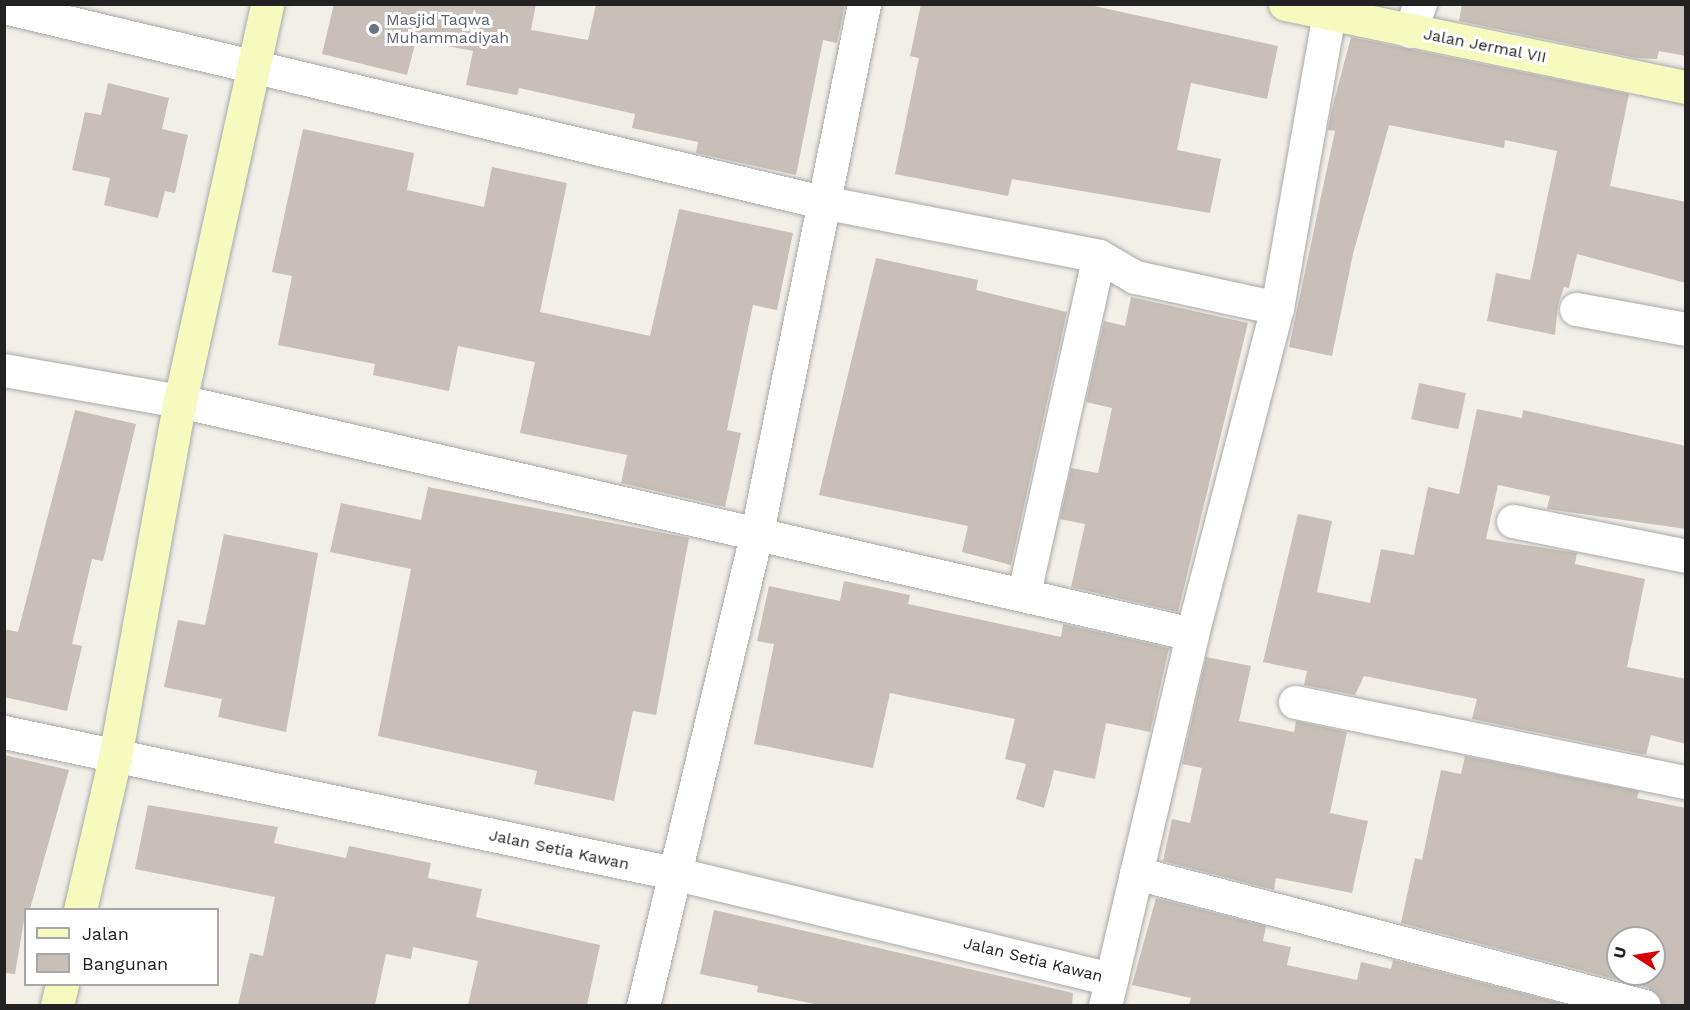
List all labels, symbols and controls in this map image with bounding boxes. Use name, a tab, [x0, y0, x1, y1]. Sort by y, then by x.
place label: Masjid Taqwa Muhammadiyah	[386, 10, 509, 48]
marker: Masjid Taqwa Muhammadiyah	[367, 22, 381, 36]
street label: Jalan Jermal VII	[1421, 25, 1549, 67]
street label: Jalan Setia Kawan	[487, 826, 631, 874]
legend	[24, 908, 219, 986]
text: Jalan	[82, 923, 129, 944]
north arrow	[1606, 926, 1666, 986]
street label: Jalan Setia Kawan	[961, 933, 1105, 987]
text: U	[1609, 945, 1630, 960]
text: Bangunan	[82, 953, 168, 974]

